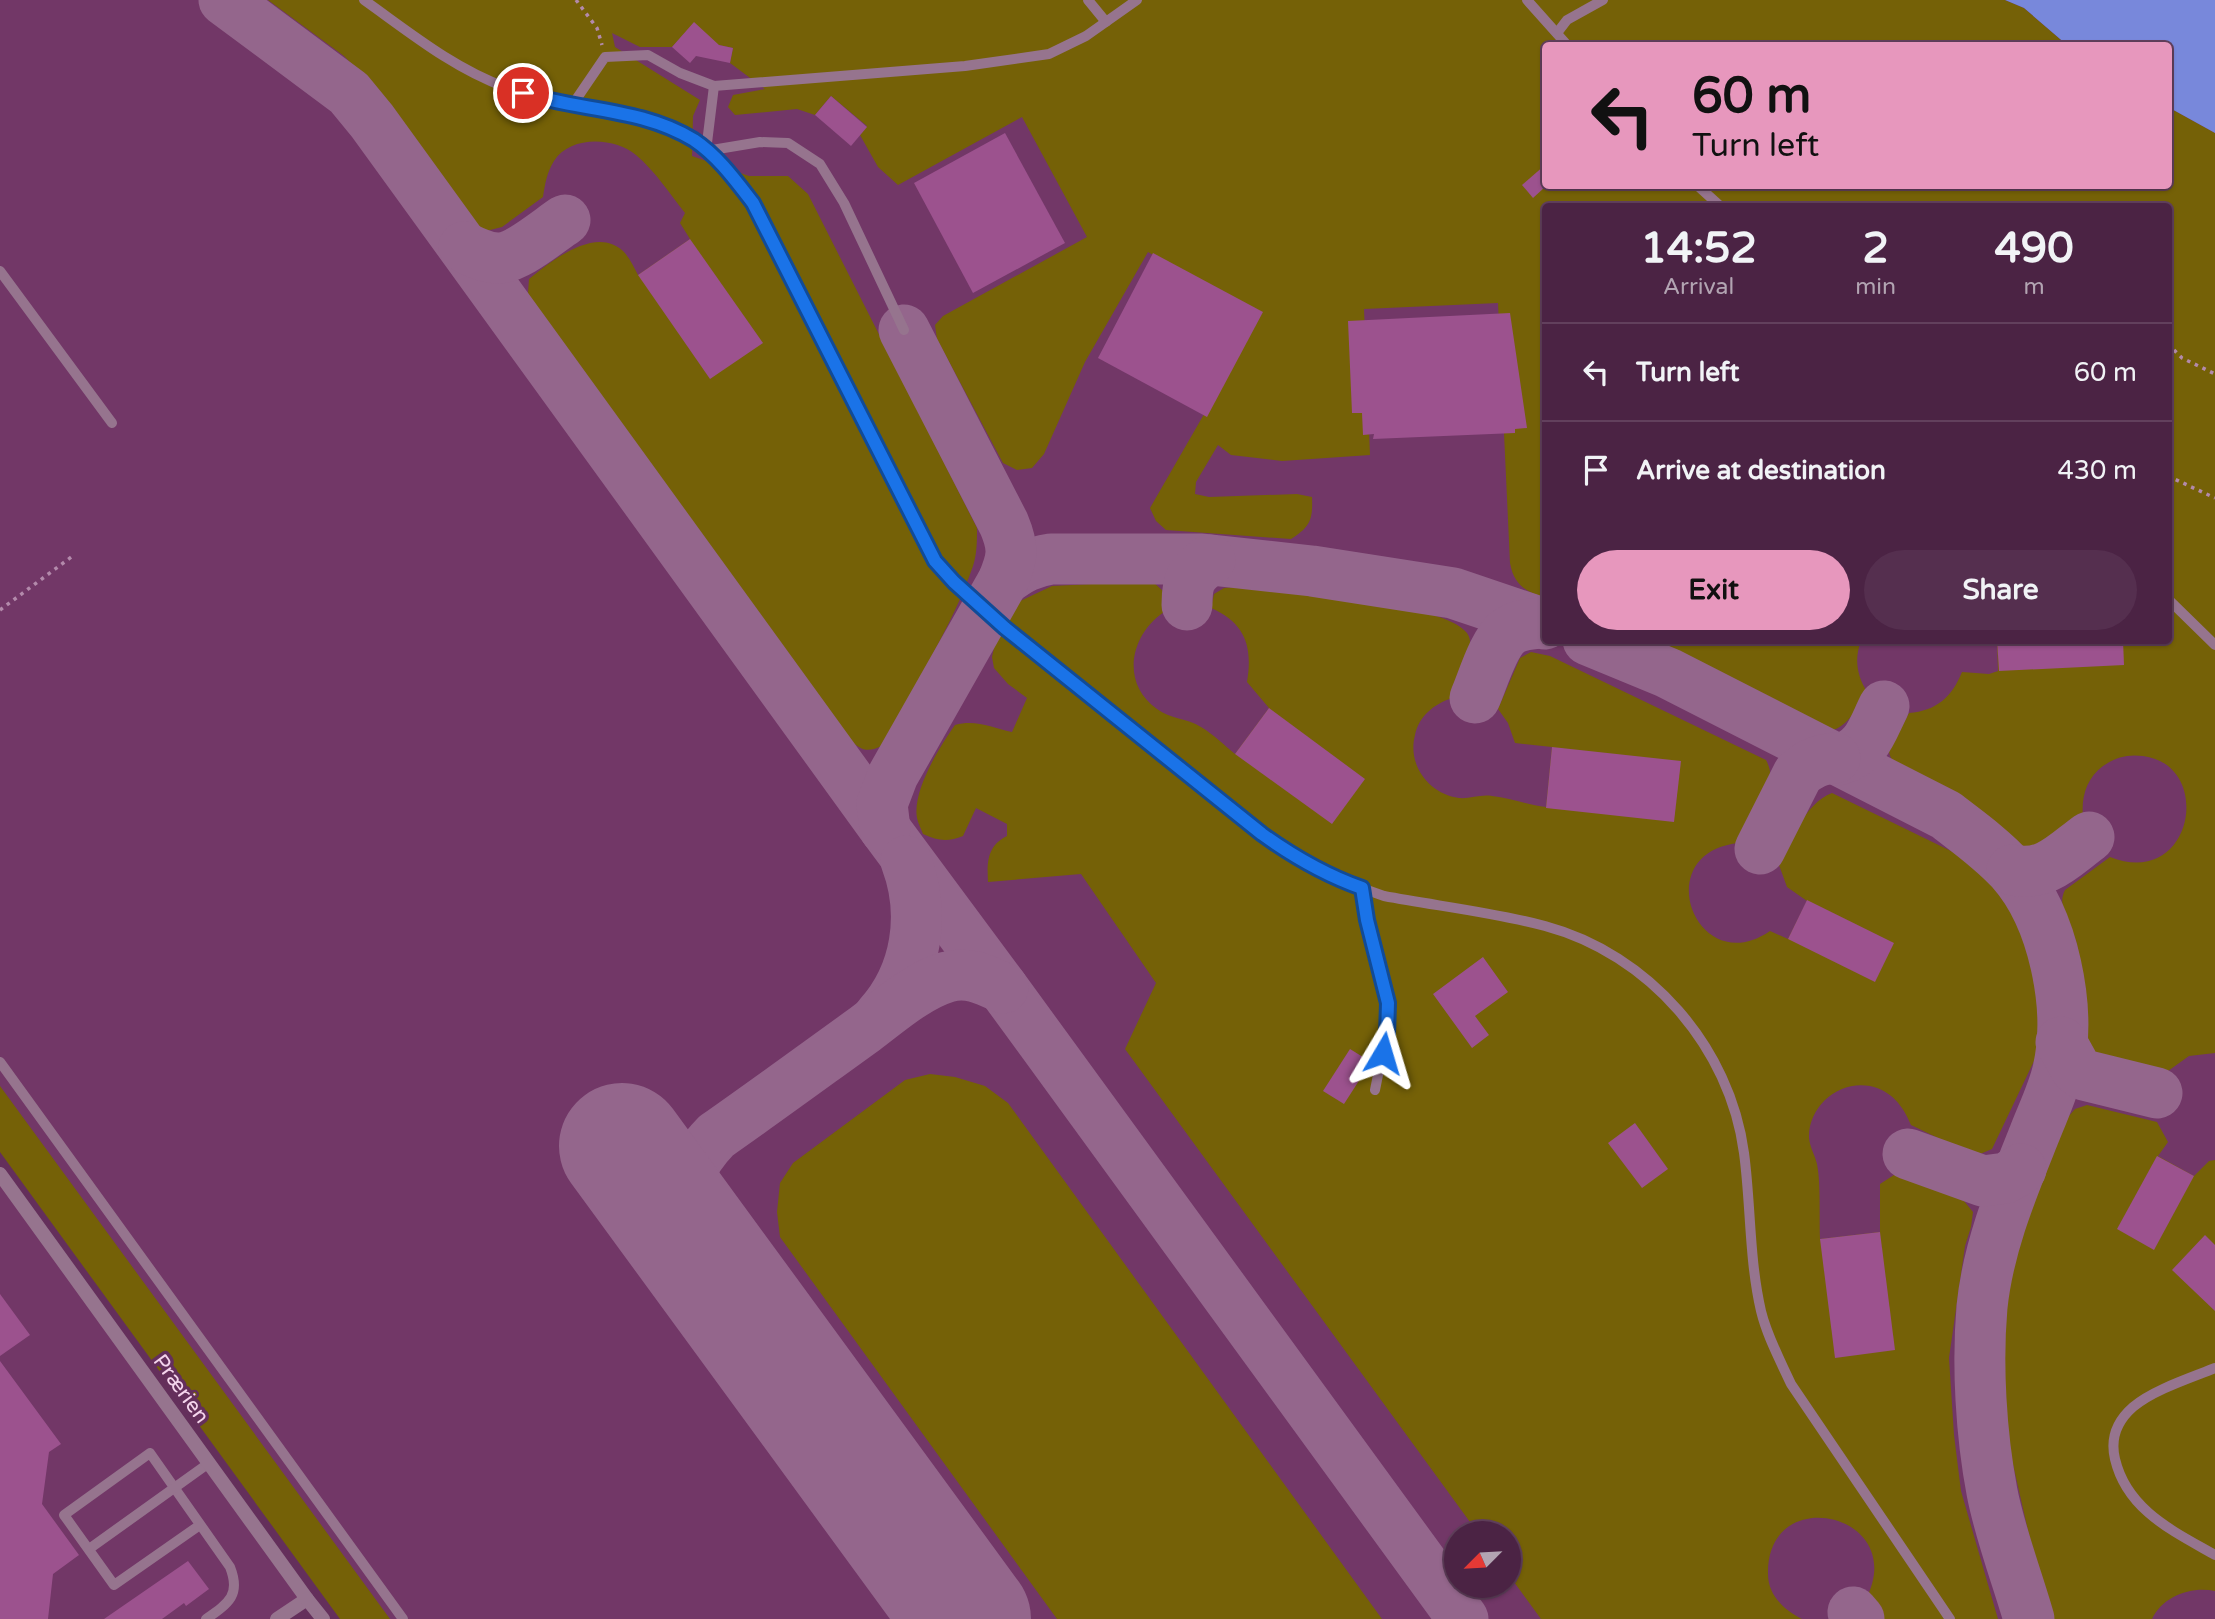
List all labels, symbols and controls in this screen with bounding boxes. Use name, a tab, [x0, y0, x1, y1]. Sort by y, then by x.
pin	[493, 63, 553, 123]
text: 60 m	[1692, 67, 1811, 126]
icon: left	[1577, 70, 1668, 161]
icon: arrive	[504, 74, 542, 112]
text: Turn left	[1692, 127, 1819, 165]
text: 14:52	[1640, 223, 1757, 274]
text: 2	[1862, 223, 1889, 274]
text: 490	[1994, 223, 2074, 274]
text: Arrival	[1663, 273, 1734, 301]
text: min	[1855, 273, 1896, 301]
text: m	[2023, 273, 2045, 301]
icon: left	[1577, 353, 1615, 391]
text: Turn left	[1636, 357, 1739, 388]
text: 60 m	[2074, 357, 2137, 388]
icon: arrive	[1577, 451, 1615, 489]
text: Arrive at destination	[1636, 455, 1886, 486]
text: 430 m	[2057, 455, 2137, 486]
button: Exit	[1577, 550, 1850, 630]
button: Share	[1864, 550, 2137, 630]
position arrow	[1346, 1016, 1420, 1090]
street label: Prærien	[148, 1350, 214, 1428]
north arrow	[1444, 1521, 1521, 1598]
map controls	[1444, 1521, 1521, 1598]

